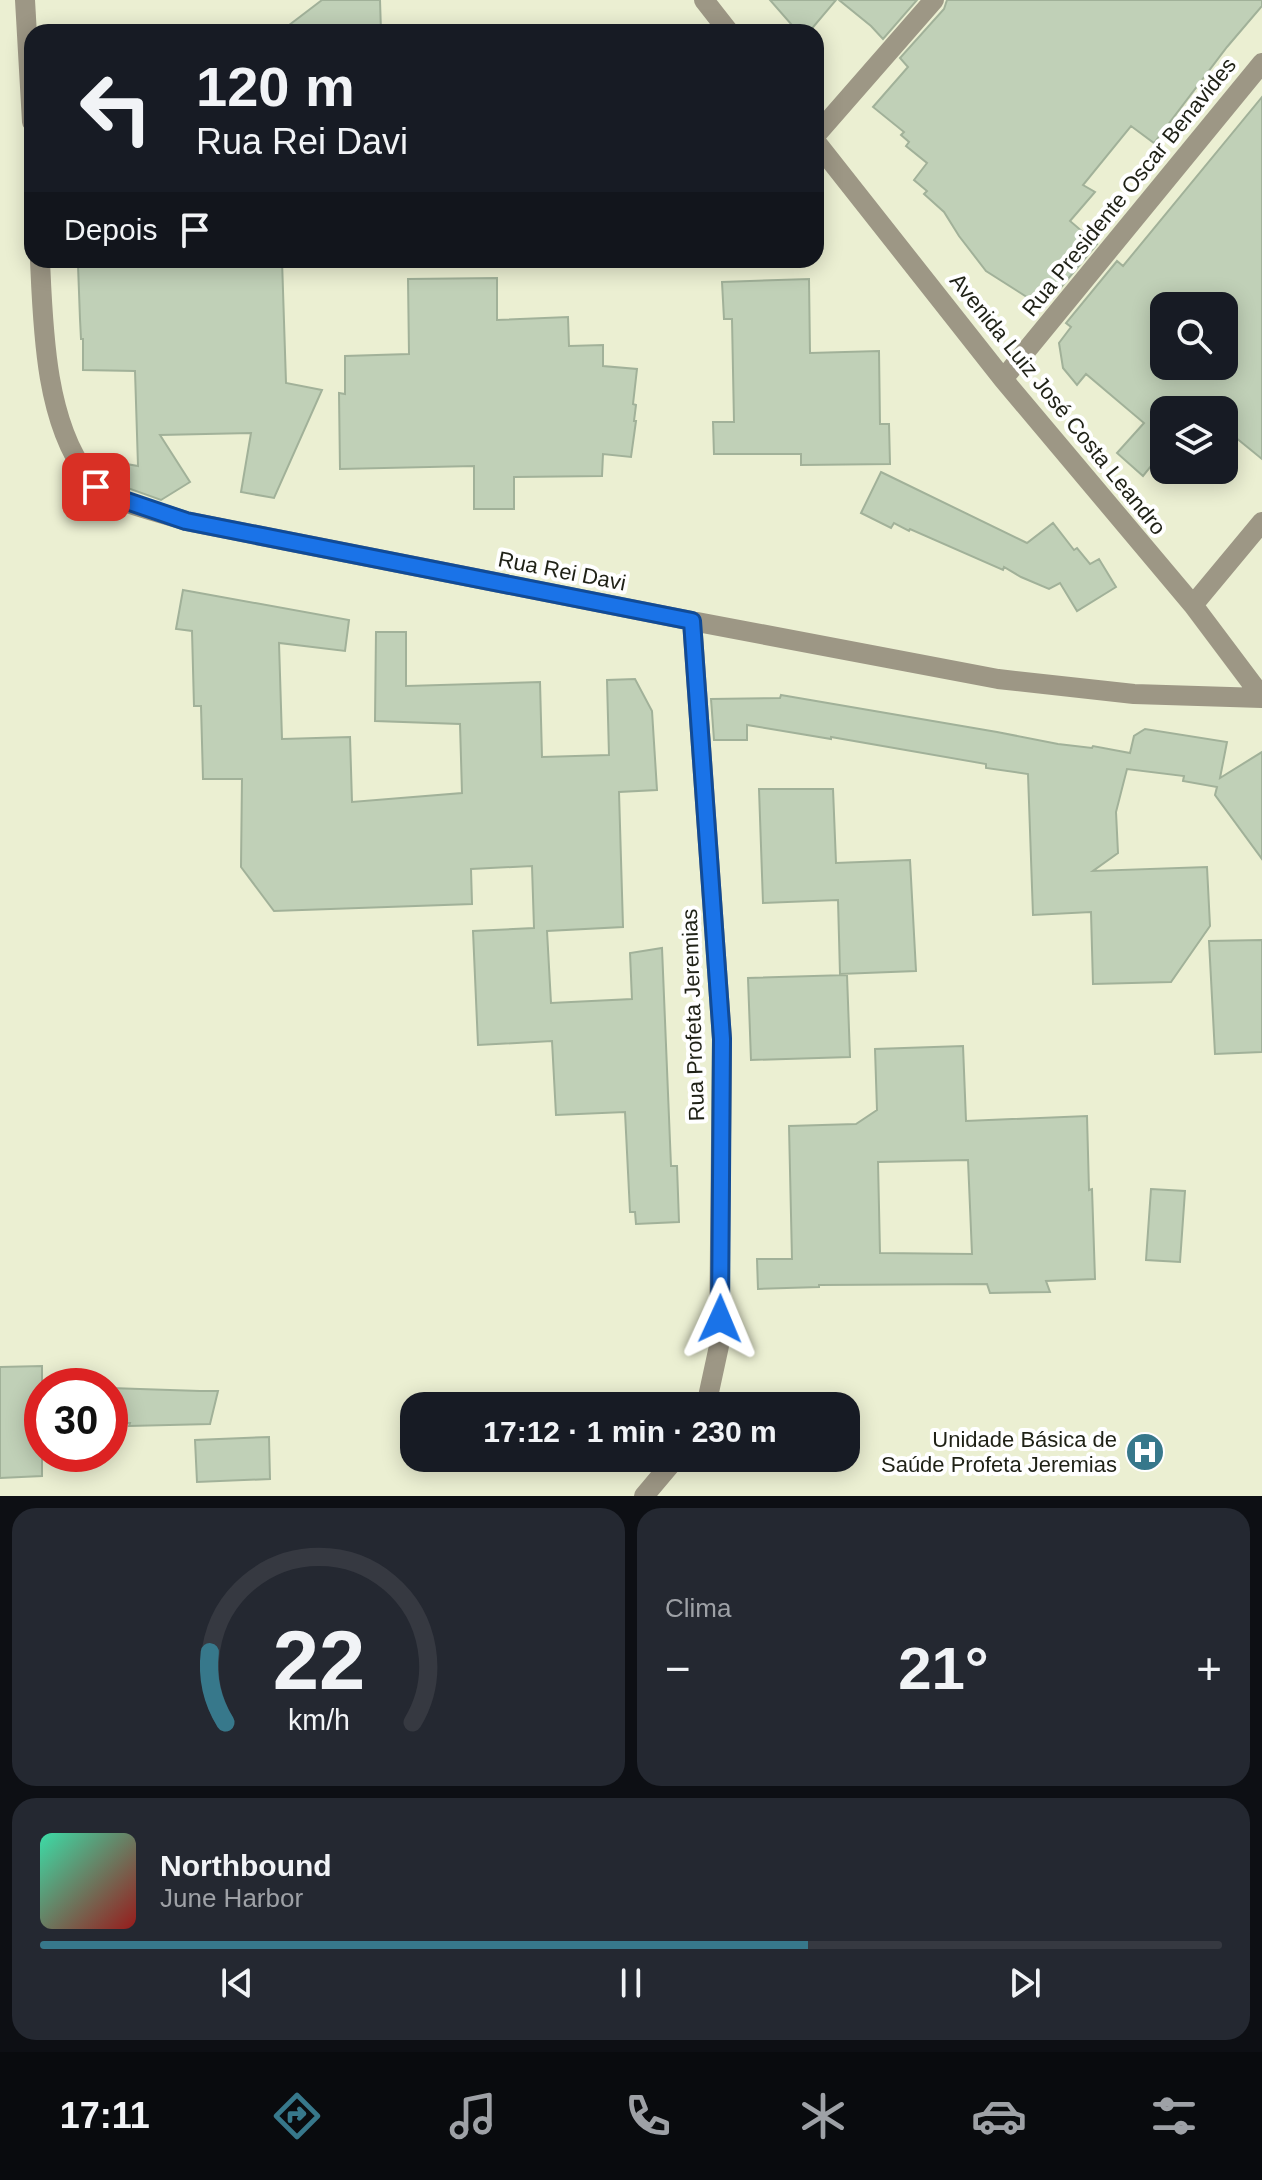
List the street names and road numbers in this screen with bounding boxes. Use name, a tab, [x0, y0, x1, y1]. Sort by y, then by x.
street label: Rua Presidente Oscar Benavides	[1017, 53, 1241, 321]
street label: Avenida Luiz José Costa Leandro	[945, 268, 1171, 540]
street label: Rua Rei Davi	[496, 546, 628, 596]
street label: Rua Profeta Jeremias	[677, 908, 709, 1122]

